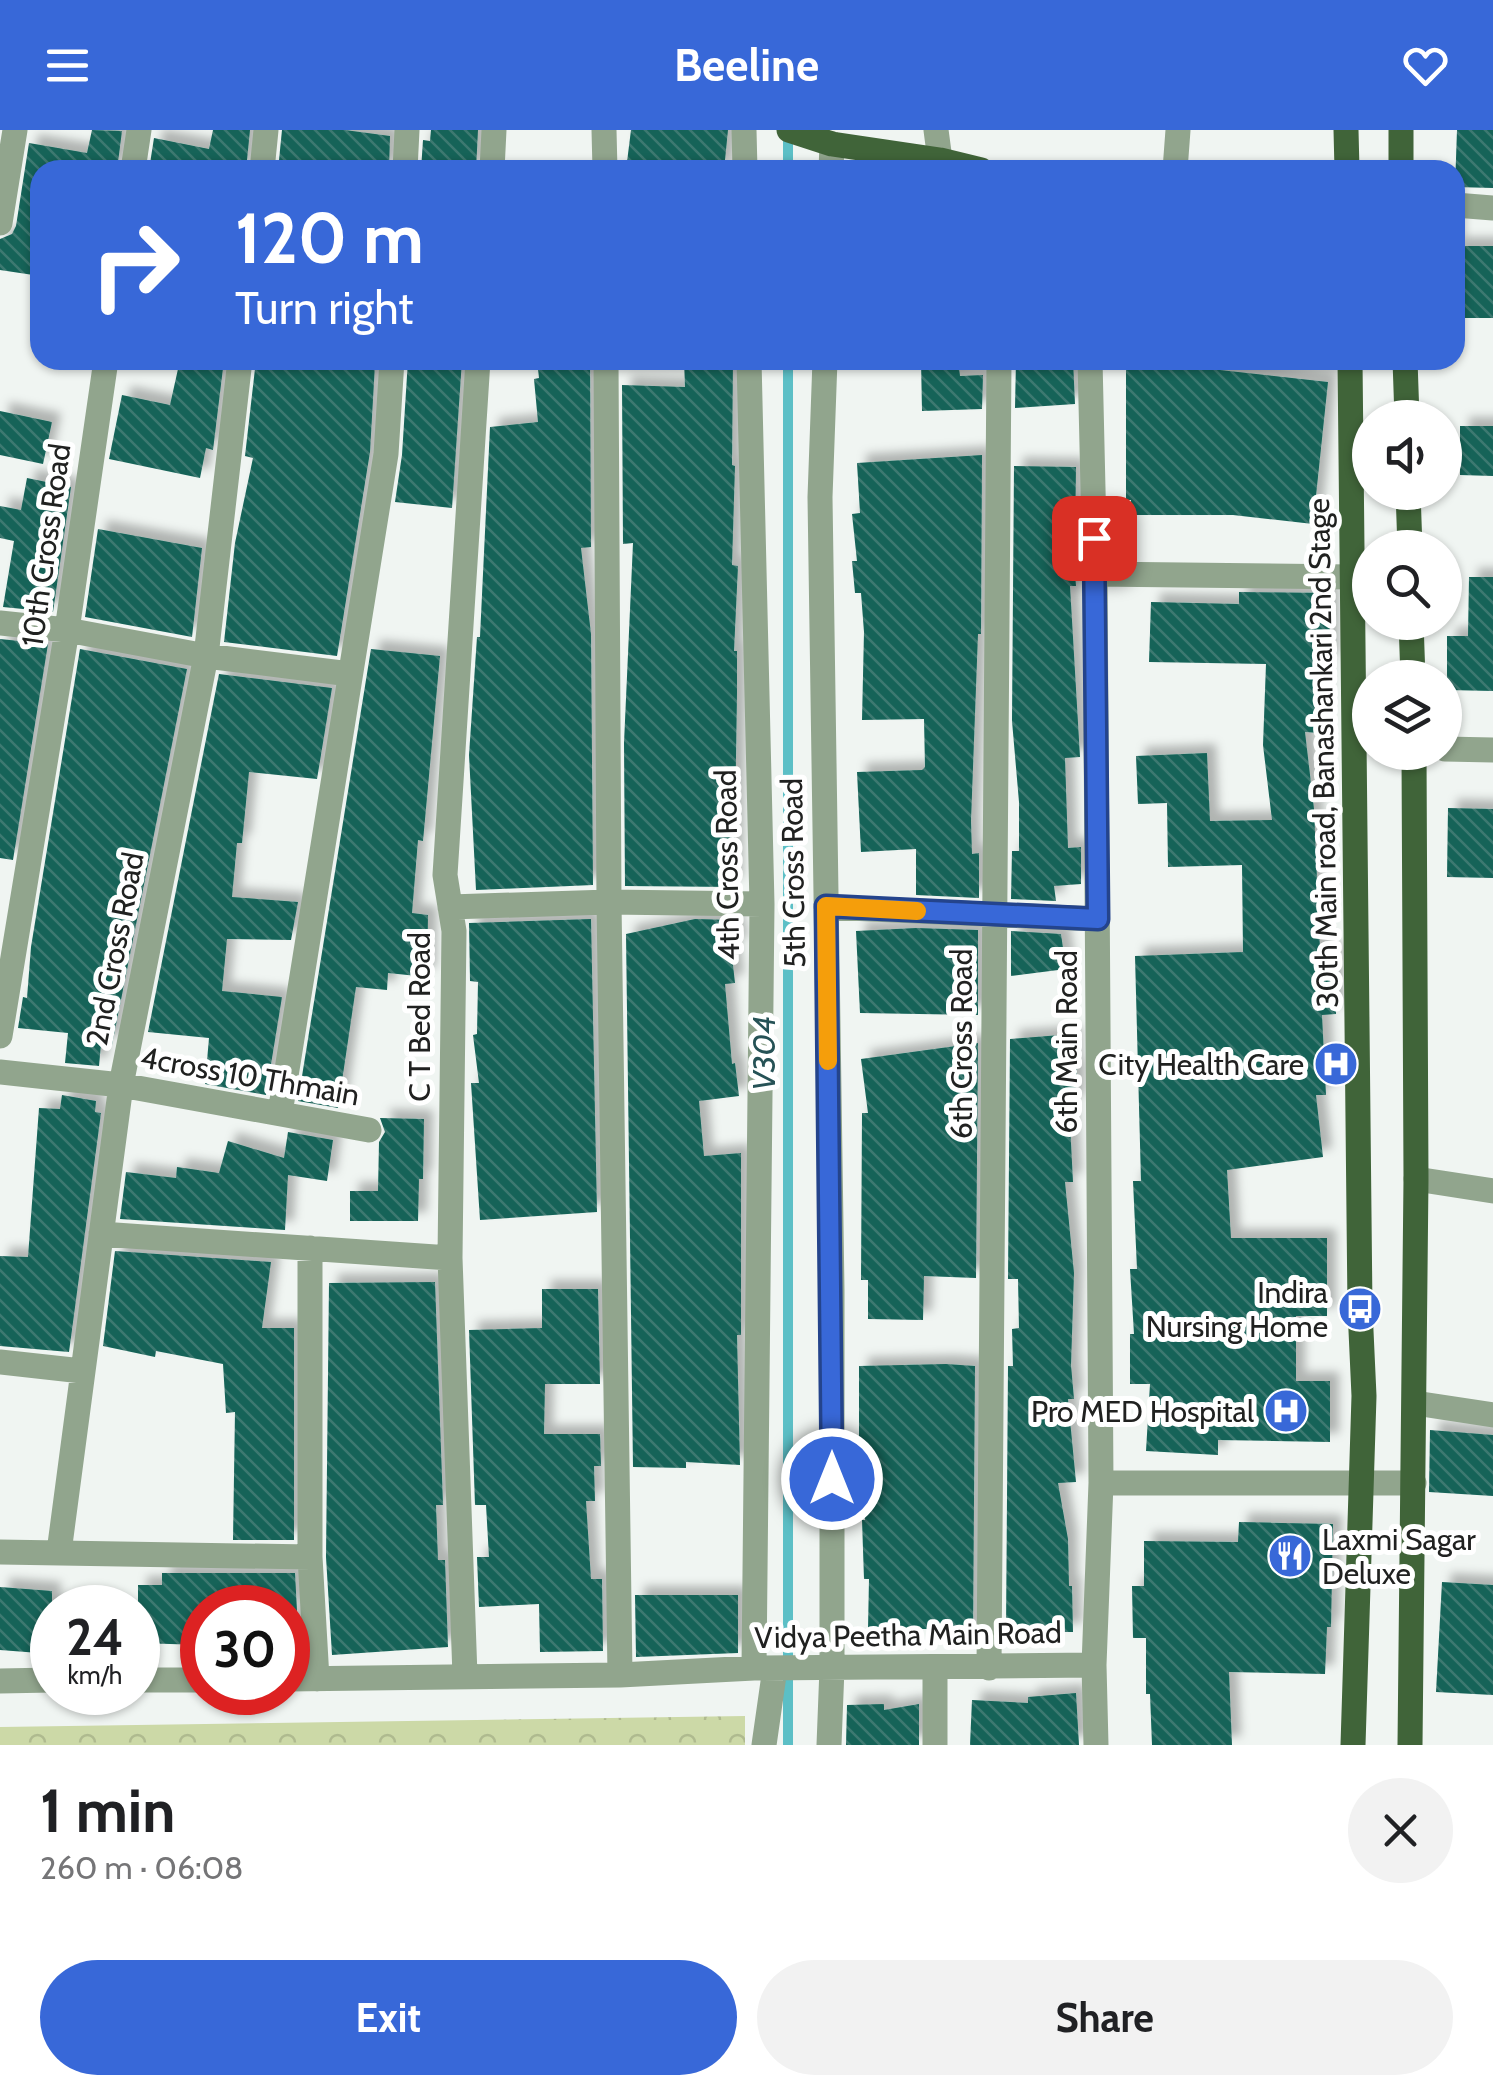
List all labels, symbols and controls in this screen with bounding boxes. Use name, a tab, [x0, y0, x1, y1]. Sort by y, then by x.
icon: menu	[40, 38, 95, 93]
text: Beeline	[674, 38, 819, 92]
icon: heart	[1398, 38, 1453, 93]
text: 120 m	[235, 195, 424, 281]
icon: right	[70, 200, 200, 330]
text: Turn right	[235, 281, 414, 335]
map controls	[1352, 400, 1462, 770]
button: sound	[1352, 400, 1462, 510]
street label: 10th Cross Road	[13, 441, 79, 649]
pin	[1052, 496, 1137, 581]
street label: 30th Main road, Banashankari 2nd Stage	[1300, 498, 1346, 1008]
icon: arrive	[1067, 511, 1122, 566]
button: search	[1352, 530, 1462, 640]
button: layers	[1352, 660, 1462, 770]
street label: 4th Cross Road	[707, 769, 747, 961]
street label: 5th Cross Road	[773, 778, 813, 968]
street label: 2nd Cross Road	[78, 849, 152, 1049]
street label: C T Bed Road	[401, 932, 438, 1102]
street label: 6th Cross Road	[943, 949, 980, 1139]
street label: 6th Main Road	[1048, 950, 1085, 1134]
water label: V304	[744, 1016, 783, 1090]
street label: 4cross 10 Thmain	[138, 1039, 362, 1113]
hospital icon: City Health Care	[1313, 1041, 1359, 1087]
place label: City Health Care	[1098, 1046, 1304, 1083]
place label: Indira Nursing Home	[1146, 1274, 1329, 1345]
bus stop icon: Indira Nursing Home	[1337, 1286, 1383, 1332]
hospital icon: Pro MED Hospital	[1263, 1388, 1309, 1434]
place label: Pro MED Hospital	[1031, 1393, 1254, 1430]
position arrow	[780, 1427, 884, 1531]
place label: Laxmi Sagar Deluxe	[1322, 1521, 1476, 1592]
restaurant icon: Laxmi Sagar Deluxe	[1267, 1533, 1313, 1579]
speed limit sign: 30	[180, 1585, 310, 1715]
text: 24	[66, 1607, 124, 1668]
street label: Vidya Peetha Main Road	[754, 1614, 1062, 1656]
text: km/h	[68, 1660, 122, 1690]
text: 1 min	[40, 1774, 175, 1847]
button: close	[1348, 1778, 1453, 1883]
text: 260 m · 06:08	[40, 1848, 243, 1887]
button: Exit	[40, 1960, 737, 2075]
button: Share	[757, 1960, 1453, 2075]

